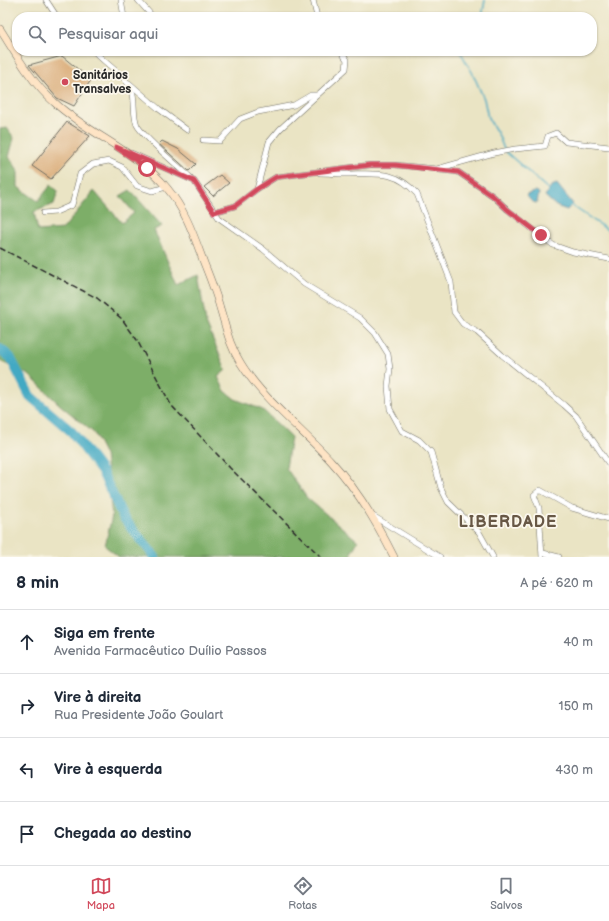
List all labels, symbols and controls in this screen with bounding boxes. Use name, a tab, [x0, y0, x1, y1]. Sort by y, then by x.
search box	[12, 12, 597, 56]
icon: search	[26, 23, 48, 45]
text: Pesquisar aqui	[58, 25, 158, 44]
place label: Sanitários Transalves	[73, 68, 131, 97]
marker: Sanitários Transalves	[60, 77, 70, 87]
route start	[138, 159, 156, 177]
route end	[532, 226, 550, 244]
district label: LIBERDADE	[459, 513, 557, 532]
text: 8 min	[16, 573, 59, 593]
text: A pé · 620 m	[520, 575, 593, 591]
text: Siga em frente	[54, 624, 155, 643]
icon: ahead	[16, 631, 38, 653]
text: 40 m	[563, 634, 593, 650]
text: Avenida Farmacêutico Duílio Passos	[54, 643, 267, 659]
text: Vire à direita	[54, 688, 141, 707]
icon: right	[16, 695, 38, 717]
text: 150 m	[559, 698, 593, 714]
text: Rua Presidente João Goulart	[54, 707, 223, 723]
icon: left	[16, 759, 38, 781]
text: Vire à esquerda	[54, 760, 162, 779]
text: 430 m	[555, 762, 593, 778]
icon: arrive	[16, 823, 38, 845]
text: Chegada ao destino	[54, 824, 192, 843]
tab: Mapa	[87, 875, 115, 912]
tab: Rotas	[288, 875, 317, 912]
tab: Salvos	[490, 875, 522, 912]

